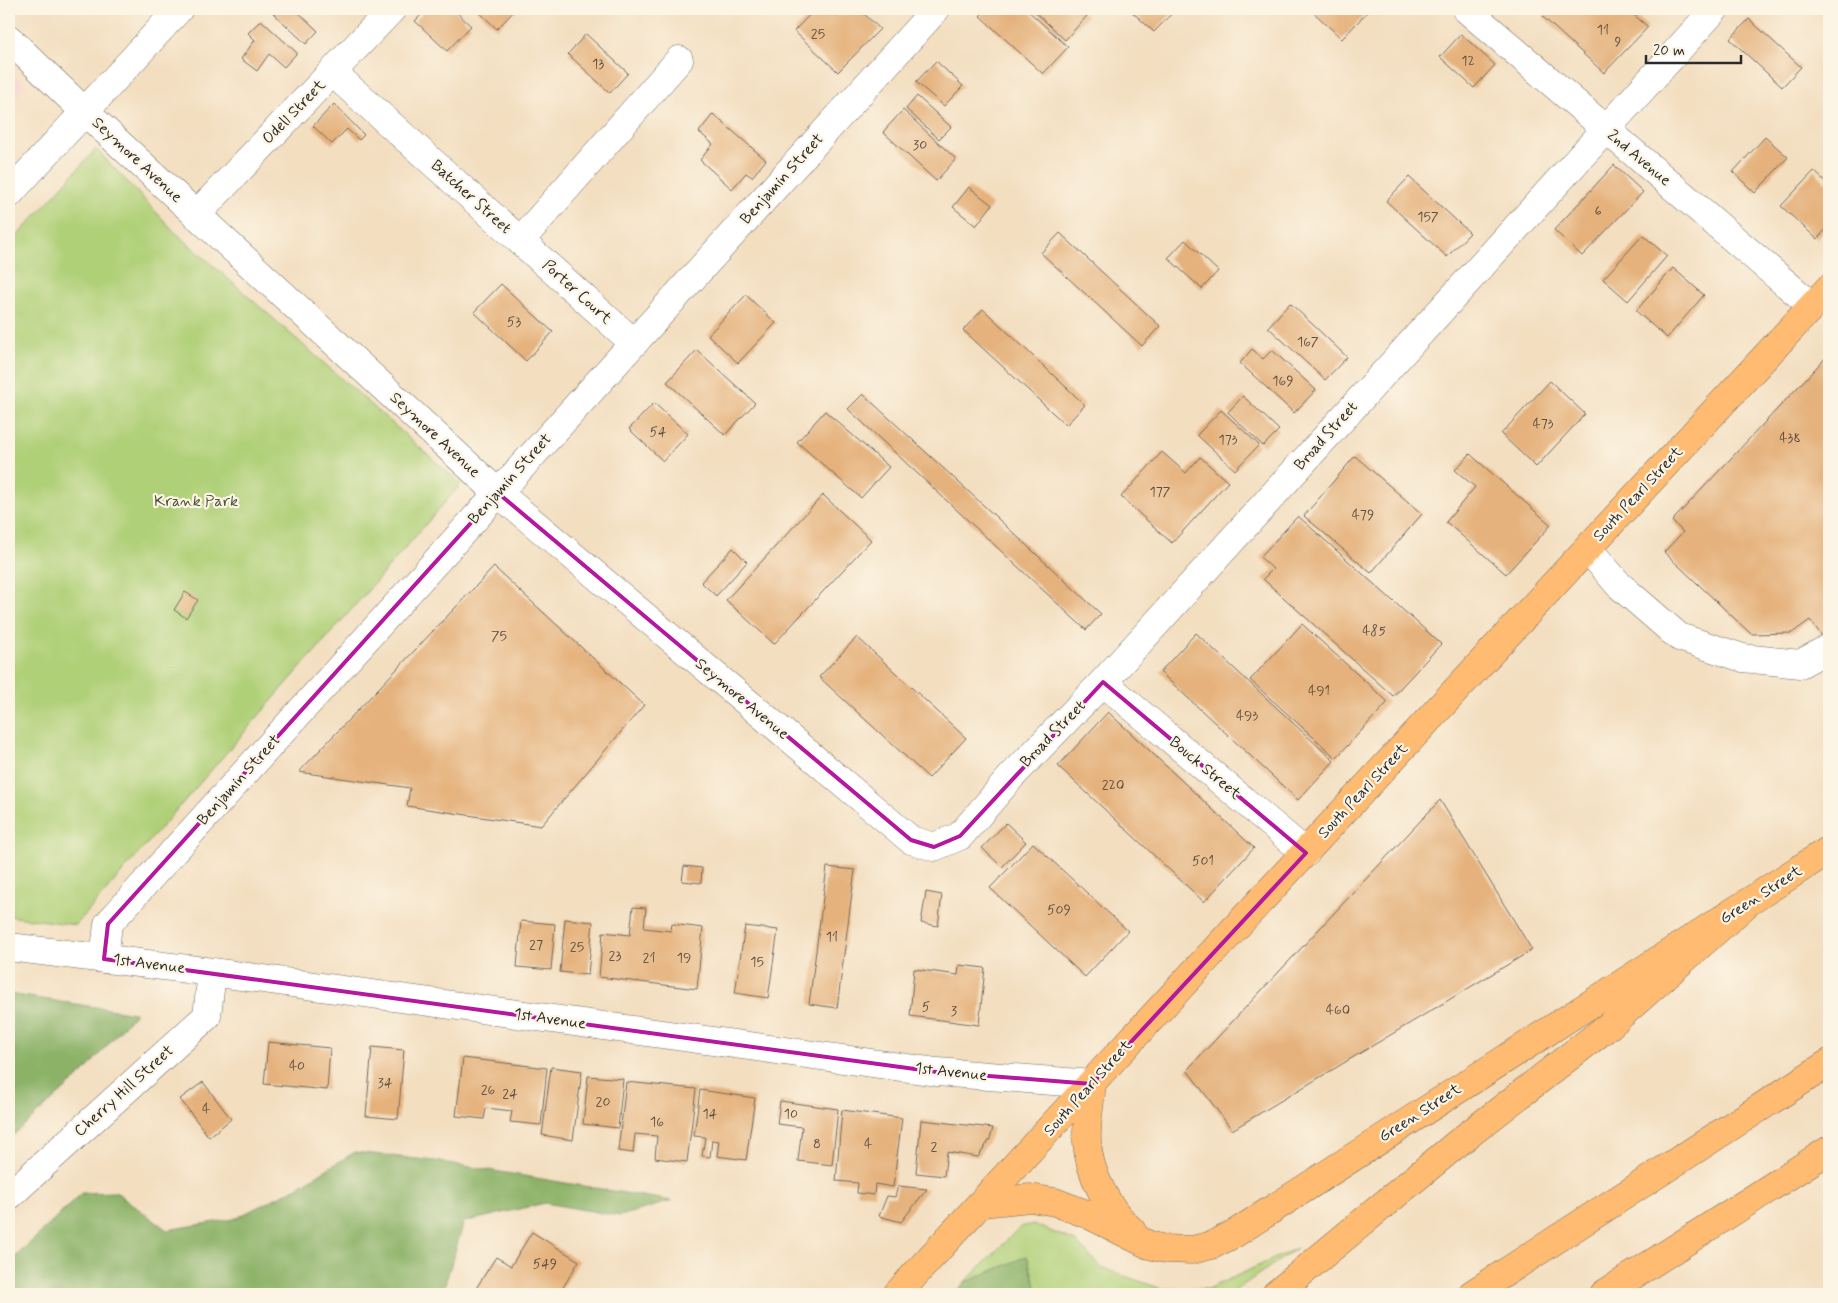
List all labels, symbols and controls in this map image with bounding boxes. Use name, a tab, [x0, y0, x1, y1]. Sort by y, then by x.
house number: 11	[1597, 21, 1609, 39]
house number: 25	[811, 25, 825, 43]
scale bar	[1646, 32, 1740, 64]
house number: 9	[1615, 33, 1622, 51]
text: 20 m	[1653, 41, 1685, 61]
house number: 12	[1461, 52, 1475, 70]
house number: 13	[592, 55, 604, 73]
street label: Odell Street	[258, 75, 331, 149]
street label: Seymore Avenue	[87, 113, 187, 207]
street label: 2nd Avenue	[1603, 125, 1675, 191]
street label: Benjamin Street	[735, 129, 829, 229]
house number: 30	[913, 136, 927, 154]
street label: Batcher Street	[426, 155, 516, 239]
house number: 6	[1594, 202, 1602, 220]
house number: 157	[1417, 208, 1439, 226]
street label: Porter Court	[538, 255, 617, 329]
house number: 53	[507, 313, 521, 331]
house number: 167	[1297, 333, 1319, 351]
house number: 169	[1272, 372, 1294, 390]
street label: Seymore Avenue	[385, 388, 485, 482]
street label: Broad Street	[1289, 397, 1363, 475]
house number: 473	[1533, 415, 1554, 433]
house number: 54	[650, 423, 667, 441]
street label: Benjamin Street	[463, 429, 557, 529]
house number: 438	[1779, 429, 1801, 447]
house number: 173	[1218, 431, 1238, 449]
street label: South Pearl Street	[1588, 441, 1688, 546]
house number: 177	[1149, 483, 1171, 501]
park label: Krank Park	[154, 491, 238, 512]
house number: 479	[1352, 506, 1374, 524]
house number: 485	[1362, 622, 1386, 640]
house number: 75	[491, 627, 507, 645]
street label: Seymore Avenue	[691, 654, 793, 745]
house number: 491	[1308, 682, 1330, 700]
street label: Broad Street	[1016, 696, 1090, 772]
house number: 493	[1236, 707, 1258, 725]
street label: Benjamin Street	[192, 730, 286, 830]
street label: Bouck Street	[1165, 732, 1246, 805]
street label: South Pearl Street	[1313, 738, 1413, 843]
house number: 220	[1102, 776, 1124, 794]
house number: 501	[1192, 852, 1214, 870]
street label: Green Street	[1716, 860, 1807, 929]
house number: 509	[1047, 901, 1071, 919]
house number: 11	[826, 928, 838, 946]
house number: 27	[529, 936, 543, 954]
house number: 25	[570, 938, 584, 956]
house number: 23	[609, 947, 621, 965]
street label: 1st Avenue	[112, 949, 186, 979]
house number: 21	[643, 949, 655, 967]
house number: 19	[677, 949, 691, 967]
house number: 15	[750, 953, 764, 971]
house number: 5	[922, 998, 930, 1016]
house number: 460	[1326, 1001, 1350, 1019]
house number: 3	[951, 1002, 957, 1020]
street label: 1st Avenue	[513, 1004, 588, 1034]
street label: South Pearl Street	[1039, 1035, 1137, 1141]
street label: Cherry Hill Street	[70, 1040, 179, 1141]
house number: 40	[289, 1057, 305, 1075]
street label: 1st Avenue	[914, 1058, 988, 1086]
house number: 34	[378, 1074, 393, 1092]
street label: Green Street	[1375, 1078, 1466, 1147]
house number: 26	[481, 1081, 496, 1099]
house number: 24	[502, 1085, 518, 1103]
house number: 20	[596, 1093, 610, 1111]
house number: 4	[202, 1100, 210, 1118]
house number: 14	[703, 1105, 718, 1123]
house number: 10	[784, 1105, 798, 1123]
house number: 16	[650, 1113, 664, 1131]
house number: 8	[813, 1135, 821, 1153]
house number: 4	[864, 1135, 872, 1153]
house number: 2	[931, 1138, 938, 1156]
house number: 549	[533, 1255, 557, 1273]

